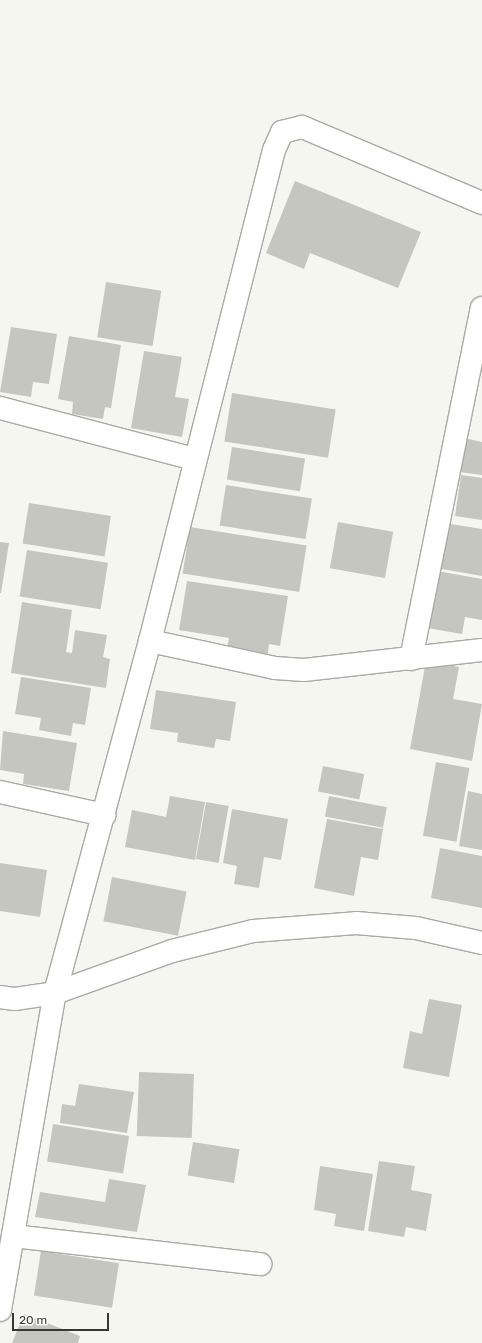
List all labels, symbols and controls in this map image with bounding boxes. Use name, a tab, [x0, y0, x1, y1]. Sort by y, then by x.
scale bar	[14, 1305, 111, 1331]
text: 20 m	[19, 1313, 47, 1327]

